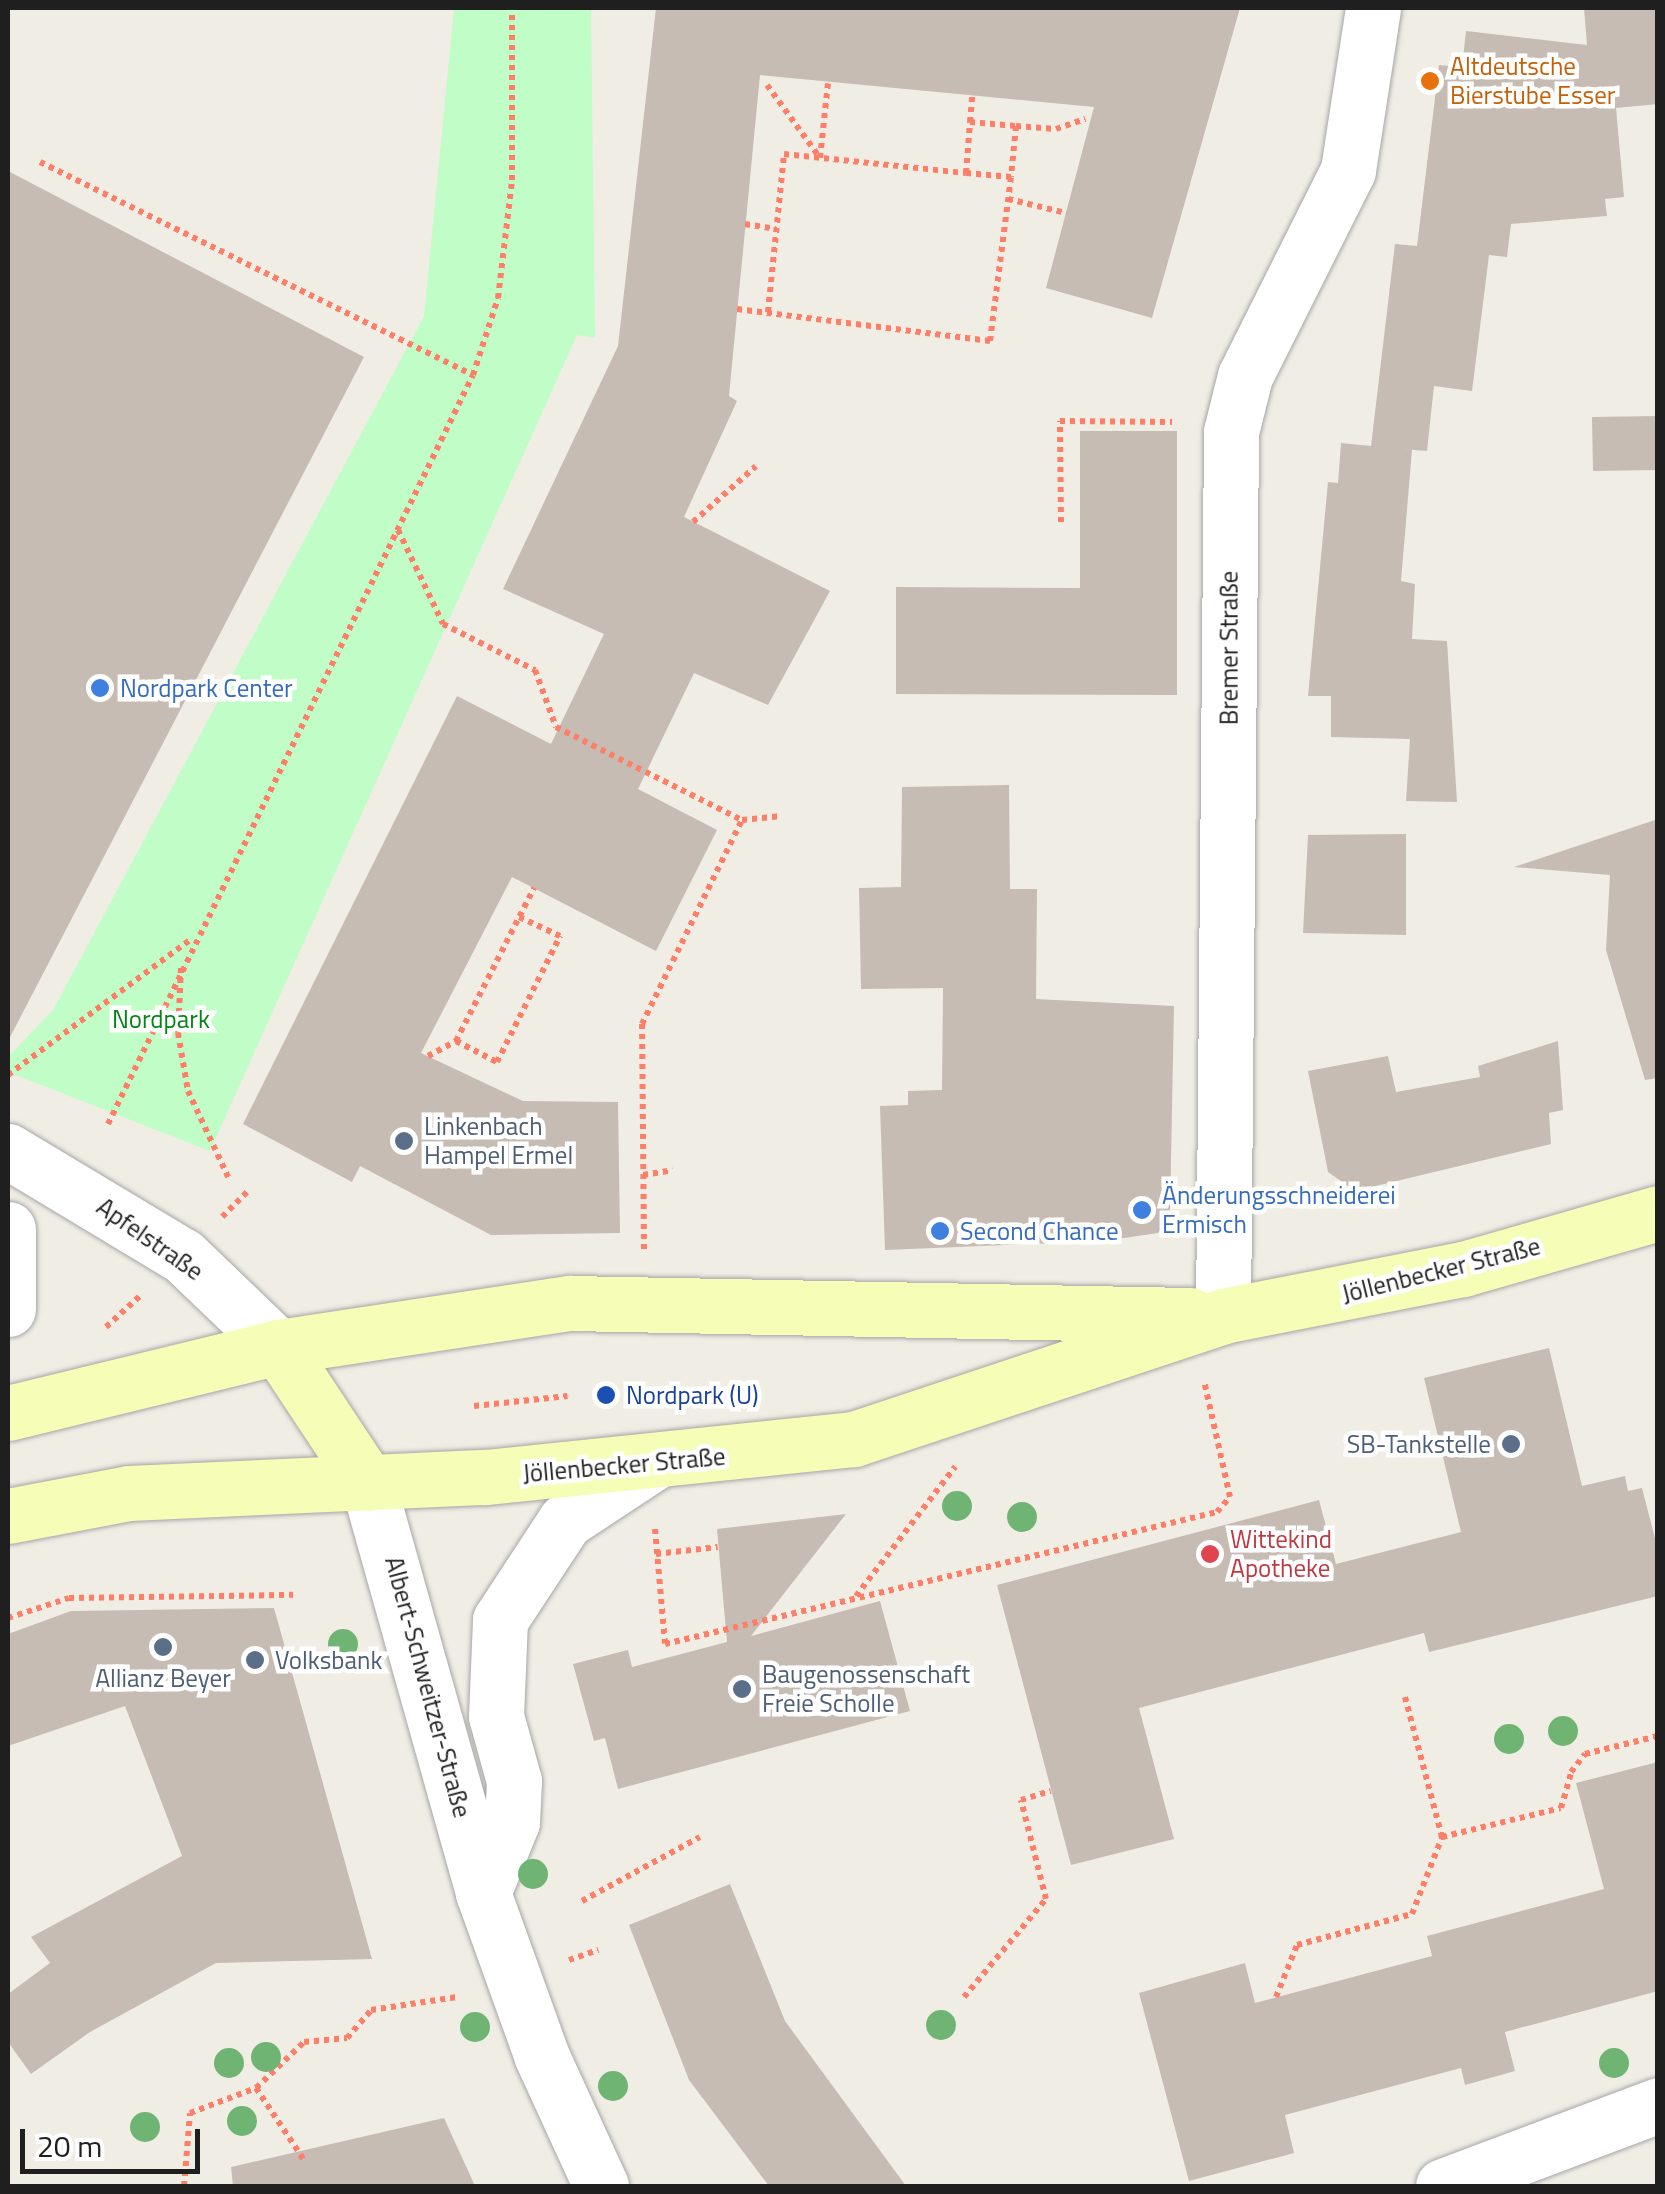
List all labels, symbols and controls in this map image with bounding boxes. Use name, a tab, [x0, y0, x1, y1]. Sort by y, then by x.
place label: Altdeutsche Bierstube Esser	[1450, 52, 1615, 111]
marker: Altdeutsche Bierstube Esser	[1419, 70, 1441, 92]
street label: Bremer Straße	[1214, 571, 1244, 725]
place label: Nordpark Center	[120, 673, 293, 703]
marker: Nordpark Center	[89, 677, 111, 699]
park label: Nordpark	[112, 1004, 210, 1034]
place label: Linkenbach Hampel Ermel	[424, 1112, 573, 1171]
marker: Linkenbach Hampel Ermel	[393, 1130, 415, 1152]
place label: Änderungsschneiderei Ermisch	[1162, 1181, 1396, 1240]
street label: Apfelstraße	[91, 1191, 209, 1287]
marker: Änderungsschneiderei Ermisch	[1131, 1199, 1153, 1221]
place label: Second Chance	[960, 1216, 1119, 1246]
marker: Second Chance	[929, 1220, 951, 1242]
street label: Jöllenbecker Straße	[1339, 1231, 1543, 1309]
place label: Nordpark (U)	[626, 1380, 759, 1410]
marker: Nordpark (U)	[595, 1384, 617, 1406]
place label: SB-Tankstelle	[1347, 1429, 1491, 1459]
marker: SB-Tankstelle	[1500, 1433, 1522, 1455]
street label: Jöllenbecker Straße	[521, 1441, 727, 1489]
place label: Wittekind Apotheke	[1230, 1525, 1332, 1584]
marker: Wittekind Apotheke	[1199, 1543, 1221, 1565]
street label: Albert-Schweitzer-Straße	[379, 1553, 477, 1821]
marker: Allianz Beyer	[152, 1636, 174, 1658]
place label: Volksbank	[275, 1645, 382, 1675]
marker: Volksbank	[244, 1649, 266, 1671]
place label: Baugenossenschaft Freie Scholle	[762, 1660, 970, 1719]
place label: Allianz Beyer	[95, 1663, 231, 1693]
marker: Baugenossenschaft Freie Scholle	[731, 1678, 753, 1700]
scale bar	[25, 2109, 205, 2171]
text: 20 m	[37, 2123, 102, 2169]

